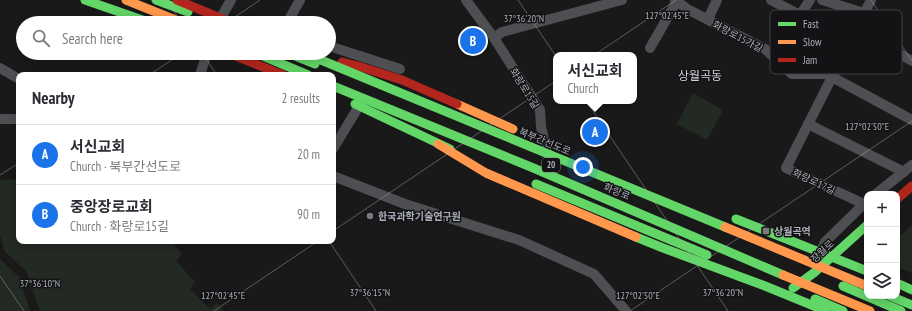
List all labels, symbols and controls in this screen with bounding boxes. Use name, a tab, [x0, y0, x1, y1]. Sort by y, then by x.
text: 127°02'45"E	[645, 9, 689, 22]
legend	[770, 10, 902, 74]
text: 37°36'20"N	[504, 12, 544, 25]
search box	[16, 16, 336, 60]
text: Fast	[803, 17, 819, 31]
street label: 화랑로15가길	[710, 18, 765, 55]
pin: B	[460, 26, 486, 56]
icon: search	[30, 27, 52, 49]
text: Search here	[62, 29, 123, 48]
text: Slow	[803, 35, 822, 49]
popup	[553, 52, 637, 104]
text: Jam	[802, 53, 817, 67]
text: 서신교회	[567, 61, 623, 80]
street label: 화랑로15길	[507, 65, 542, 111]
district label: 상월곡동	[678, 68, 722, 83]
text: Church	[567, 80, 599, 97]
text: Nearby	[32, 87, 75, 109]
text: 2 results	[281, 90, 320, 107]
pin: A	[582, 117, 608, 147]
text: 127°02'50"E	[845, 120, 889, 133]
street label: 북부간선도로	[517, 125, 573, 158]
text: 서신교회	[70, 137, 125, 156]
text: A	[42, 146, 48, 163]
text: 20 m	[297, 146, 320, 163]
your location	[573, 157, 593, 177]
text: Church · 북부간선도로	[70, 158, 181, 175]
road number: 20	[542, 158, 560, 172]
street label: 화랑로17길	[790, 166, 837, 197]
street label: 화랑로	[602, 180, 632, 203]
map controls	[864, 191, 900, 299]
button: +	[864, 191, 900, 227]
text: 중앙장로교회	[70, 197, 153, 216]
text: B	[42, 206, 48, 223]
text: 90 m	[297, 206, 320, 223]
place label: 한국과학기술연구원	[378, 210, 461, 223]
marker: 한국과학기술연구원	[365, 211, 375, 221]
text: Church · 화랑로15길	[70, 218, 169, 235]
place label: 상월곡역	[774, 225, 811, 238]
marker: 상월곡역	[761, 226, 771, 236]
button: −	[864, 227, 900, 263]
street label: 장월로	[808, 237, 837, 266]
button: layers	[864, 263, 900, 299]
text: 37°36'10"N	[20, 277, 60, 290]
text: 37°36'15"N	[350, 286, 390, 299]
text: 37°36'20"N	[703, 286, 743, 299]
text: 127°02'45"E	[201, 289, 245, 302]
text: 127°02'50"E	[616, 289, 660, 302]

